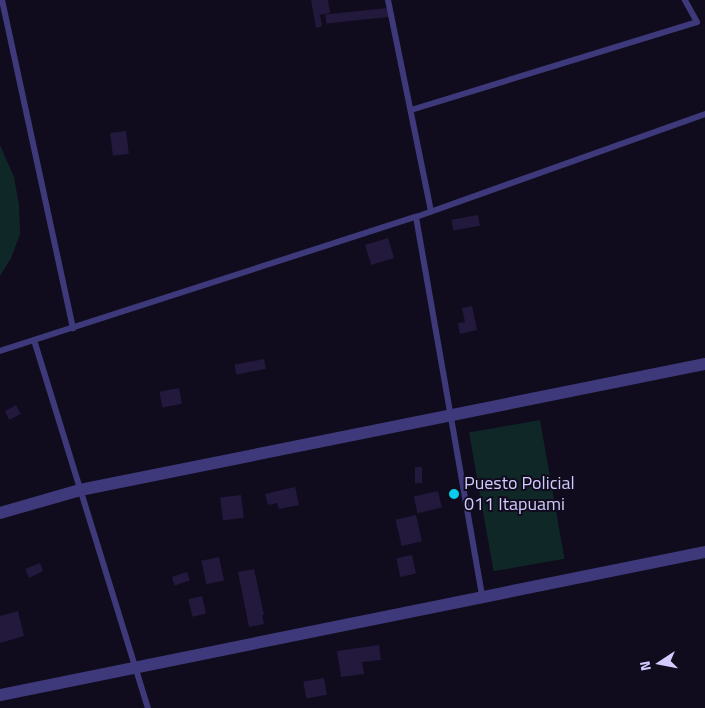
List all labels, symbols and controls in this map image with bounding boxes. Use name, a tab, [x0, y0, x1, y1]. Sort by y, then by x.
place label: Puesto Policial 011 Itapuami	[464, 473, 575, 516]
marker: Puesto Policial 011 Itapuami	[448, 488, 460, 500]
north arrow	[635, 638, 685, 688]
text: N	[634, 659, 656, 673]

